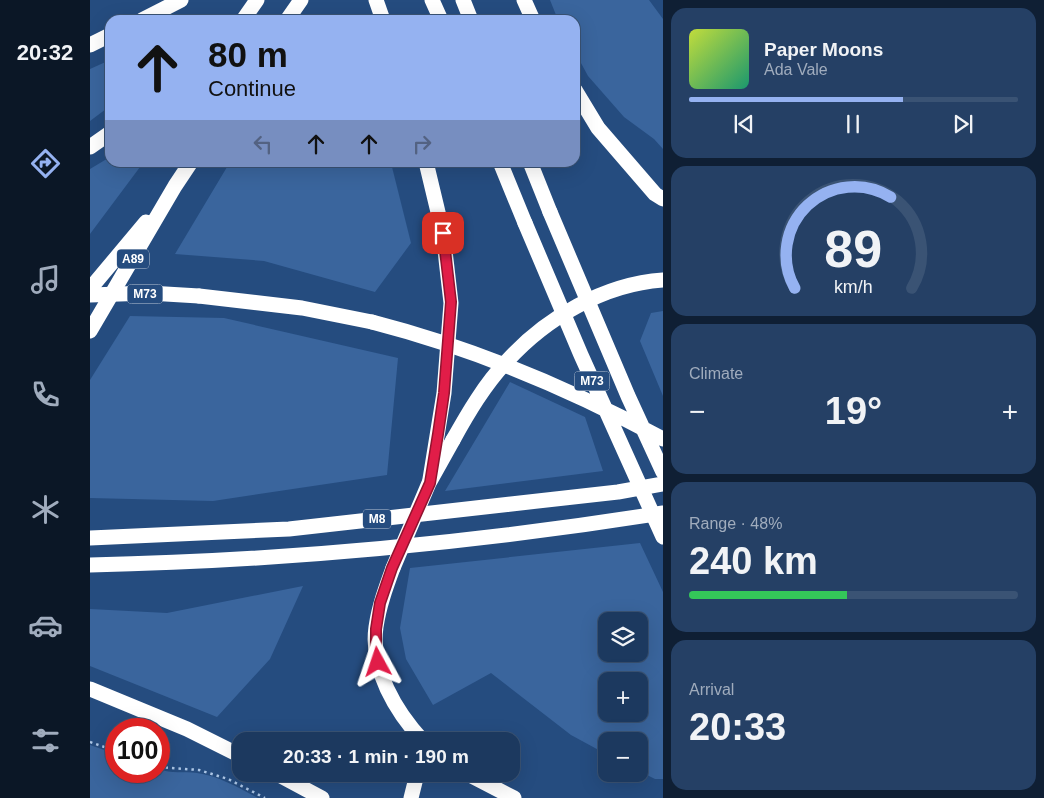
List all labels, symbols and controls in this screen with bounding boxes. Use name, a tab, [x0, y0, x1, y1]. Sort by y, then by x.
icon: ahead	[125, 35, 190, 100]
text: 80 m	[208, 35, 288, 74]
text: Paper Moons	[764, 39, 883, 60]
text: 20:32	[17, 40, 73, 65]
text: Ada Vale	[764, 61, 828, 78]
text: Continue	[208, 76, 296, 101]
icon: previous	[730, 110, 758, 138]
icon: pause	[839, 110, 867, 138]
icon: next	[949, 110, 977, 138]
icon: left	[249, 130, 277, 158]
icon: ahead	[302, 130, 330, 158]
icon: ahead	[355, 130, 383, 158]
icon: right	[408, 130, 436, 158]
icon: directions	[28, 146, 63, 181]
pin	[422, 212, 464, 254]
icon: arrive	[429, 219, 457, 247]
text: 89	[825, 220, 882, 278]
road number: A89	[117, 250, 149, 268]
icon: music	[28, 262, 63, 297]
text: km/h	[834, 277, 873, 297]
road number: M73	[128, 284, 162, 304]
text: Climate	[689, 365, 743, 382]
road number: M73	[574, 372, 610, 391]
icon: phone	[28, 377, 63, 412]
text: 19°	[825, 390, 882, 432]
text: −	[689, 396, 705, 427]
text: +	[1002, 396, 1018, 427]
icon: climate	[28, 492, 63, 527]
road number: M8	[363, 509, 391, 528]
text: Range · 48%	[689, 515, 782, 532]
text: 240 km	[689, 540, 818, 582]
icon: car	[28, 608, 63, 643]
map controls	[598, 612, 648, 782]
button: layers	[598, 612, 648, 662]
position arrow	[351, 635, 403, 687]
button: +	[598, 672, 648, 722]
text: Arrival	[689, 681, 734, 698]
text: 20:33	[689, 706, 786, 748]
speed limit sign: 100	[105, 718, 170, 783]
icon: filters	[28, 723, 63, 758]
button: −	[598, 732, 648, 782]
text: 20:33 · 1 min · 190 m	[283, 746, 469, 767]

